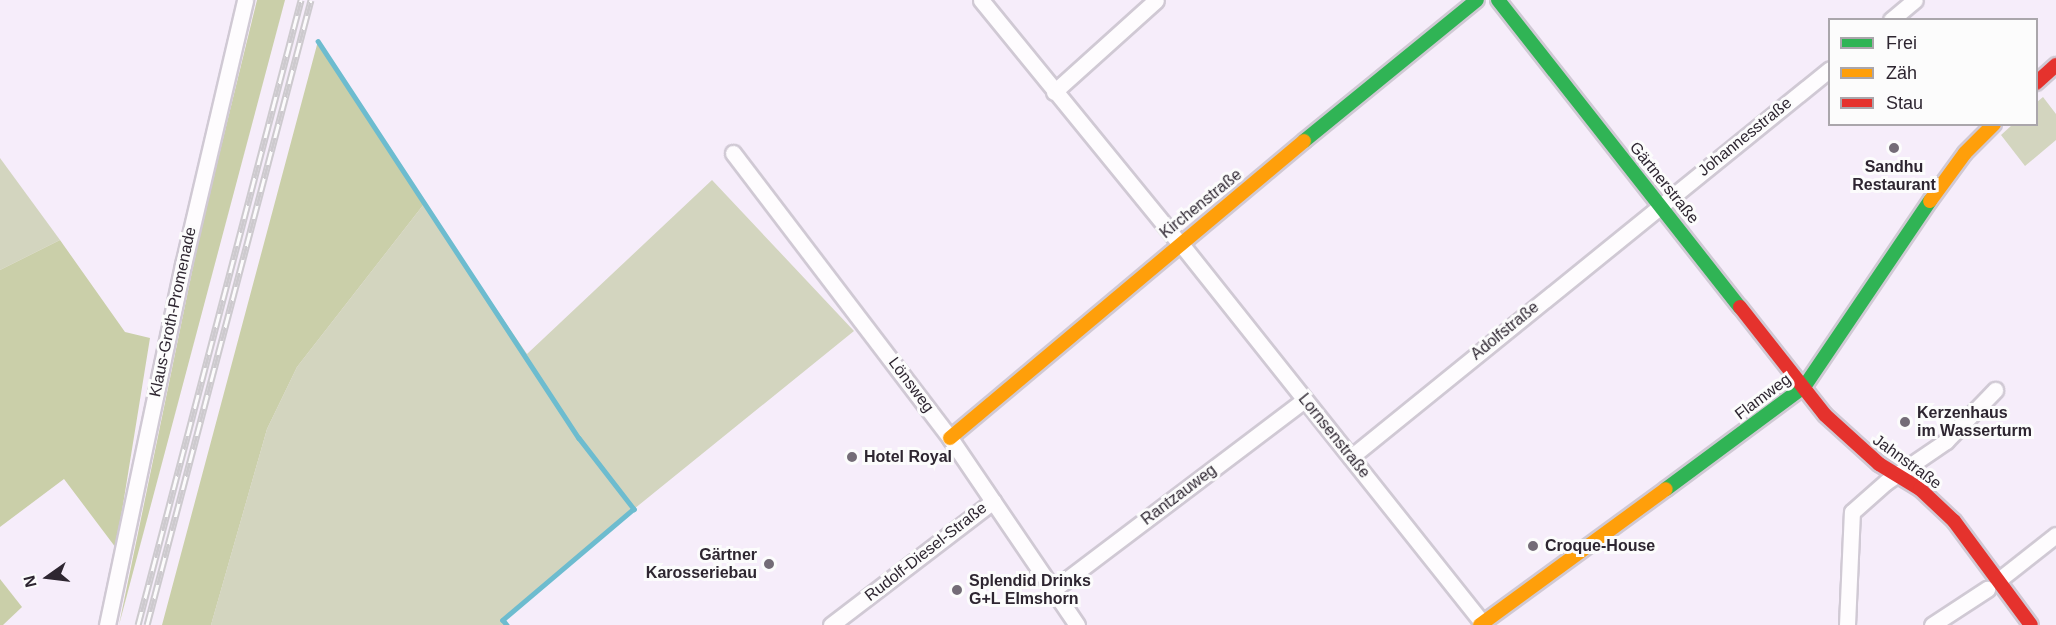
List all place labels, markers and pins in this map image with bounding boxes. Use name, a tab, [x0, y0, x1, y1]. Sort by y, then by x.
marker: Sandhu Restaurant	[1887, 141, 1901, 155]
place label: Sandhu Restaurant	[1852, 157, 1936, 195]
place label: Kerzenhaus im Wasserturm	[1917, 403, 2032, 441]
marker: Kerzenhaus im Wasserturm	[1898, 415, 1912, 429]
place label: Hotel Royal	[864, 447, 952, 467]
marker: Hotel Royal	[845, 450, 859, 464]
place label: Croque-House	[1545, 536, 1655, 556]
marker: Croque-House	[1526, 539, 1540, 553]
place label: Gärtner Karosseriebau	[646, 545, 757, 583]
marker: Gärtner Karosseriebau	[762, 557, 776, 571]
place label: Splendid Drinks G+L Elmshorn	[969, 571, 1091, 609]
marker: Splendid Drinks G+L Elmshorn	[950, 583, 964, 597]

